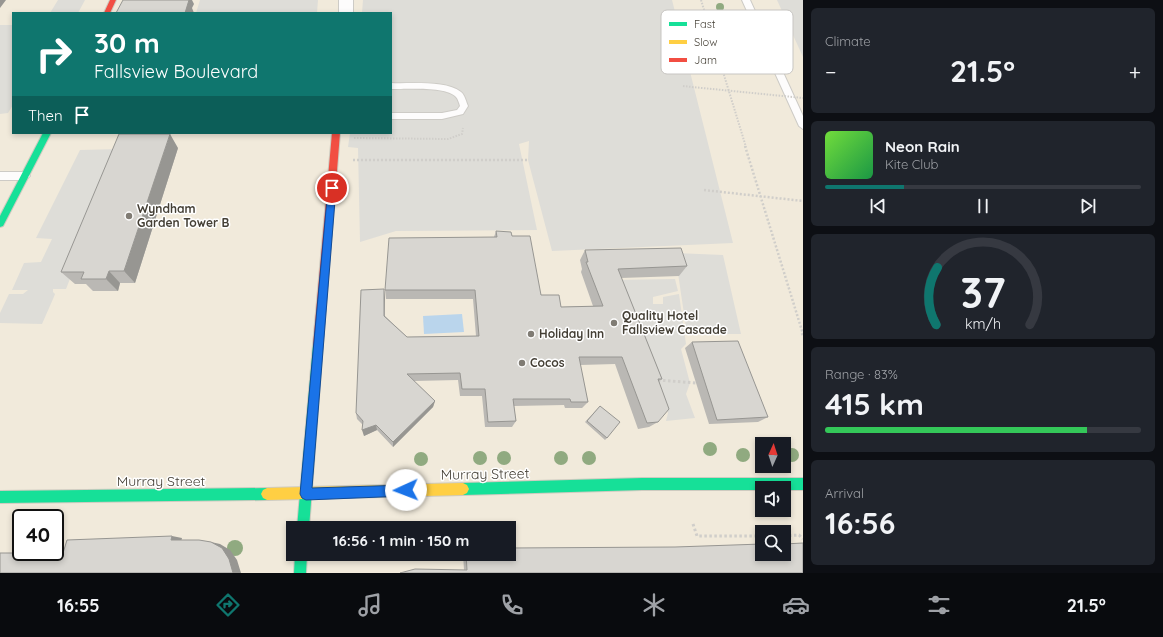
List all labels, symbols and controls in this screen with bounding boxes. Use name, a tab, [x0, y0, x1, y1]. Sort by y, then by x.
legend	[661, 10, 793, 74]
text: Fast	[694, 17, 716, 31]
text: 30 m	[94, 25, 160, 60]
icon: right	[28, 28, 80, 80]
text: Climate	[825, 33, 871, 49]
text: Slow	[694, 35, 718, 49]
text: 21.5°	[950, 52, 1015, 90]
text: Jam	[694, 53, 717, 67]
text: −	[825, 58, 836, 86]
text: +	[1129, 58, 1141, 86]
text: Fallsview Boulevard	[94, 60, 258, 83]
icon: arrive	[71, 104, 93, 126]
text: Then	[28, 106, 63, 125]
text: Neon Rain	[885, 137, 960, 156]
text: Kite Club	[885, 156, 938, 172]
pin	[315, 171, 349, 205]
icon: arrive	[321, 177, 343, 199]
icon: previous	[867, 195, 889, 217]
icon: pause	[972, 195, 994, 217]
icon: next	[1077, 195, 1099, 217]
place label: Wyndham Garden Tower B	[137, 201, 230, 230]
marker: Wyndham Garden Tower B	[124, 211, 134, 221]
text: 37	[960, 265, 1006, 317]
place label: Quality Hotel Fallsview Cascade	[622, 308, 727, 337]
text: km/h	[965, 314, 1001, 332]
marker: Quality Hotel Fallsview Cascade	[609, 318, 619, 328]
place label: Holiday Inn	[539, 326, 604, 341]
marker: Holiday Inn	[526, 329, 536, 339]
place label: Cocos	[530, 355, 565, 370]
marker: Cocos	[517, 358, 527, 368]
text: Range · 83%	[825, 366, 898, 382]
text: 415 km	[825, 385, 924, 423]
north arrow	[755, 437, 791, 473]
map controls	[755, 437, 791, 561]
street label: Murray Street	[441, 464, 530, 484]
position arrow	[385, 469, 427, 511]
street label: Murray Street	[117, 472, 206, 490]
button: sound	[755, 481, 791, 517]
text: Arrival	[825, 485, 864, 501]
text: 16:56	[825, 504, 895, 542]
speed limit sign: 40	[12, 509, 64, 561]
button: search	[755, 525, 791, 561]
text: 16:56 · 1 min · 150 m	[333, 531, 469, 550]
icon: directions	[214, 591, 242, 619]
icon: music	[356, 591, 384, 619]
icon: phone	[498, 591, 526, 619]
icon: climate	[640, 591, 668, 619]
icon: car	[782, 591, 810, 619]
icon: filters	[925, 591, 953, 619]
text: 16:55	[57, 594, 100, 617]
text: 21.5°	[1067, 594, 1106, 617]

